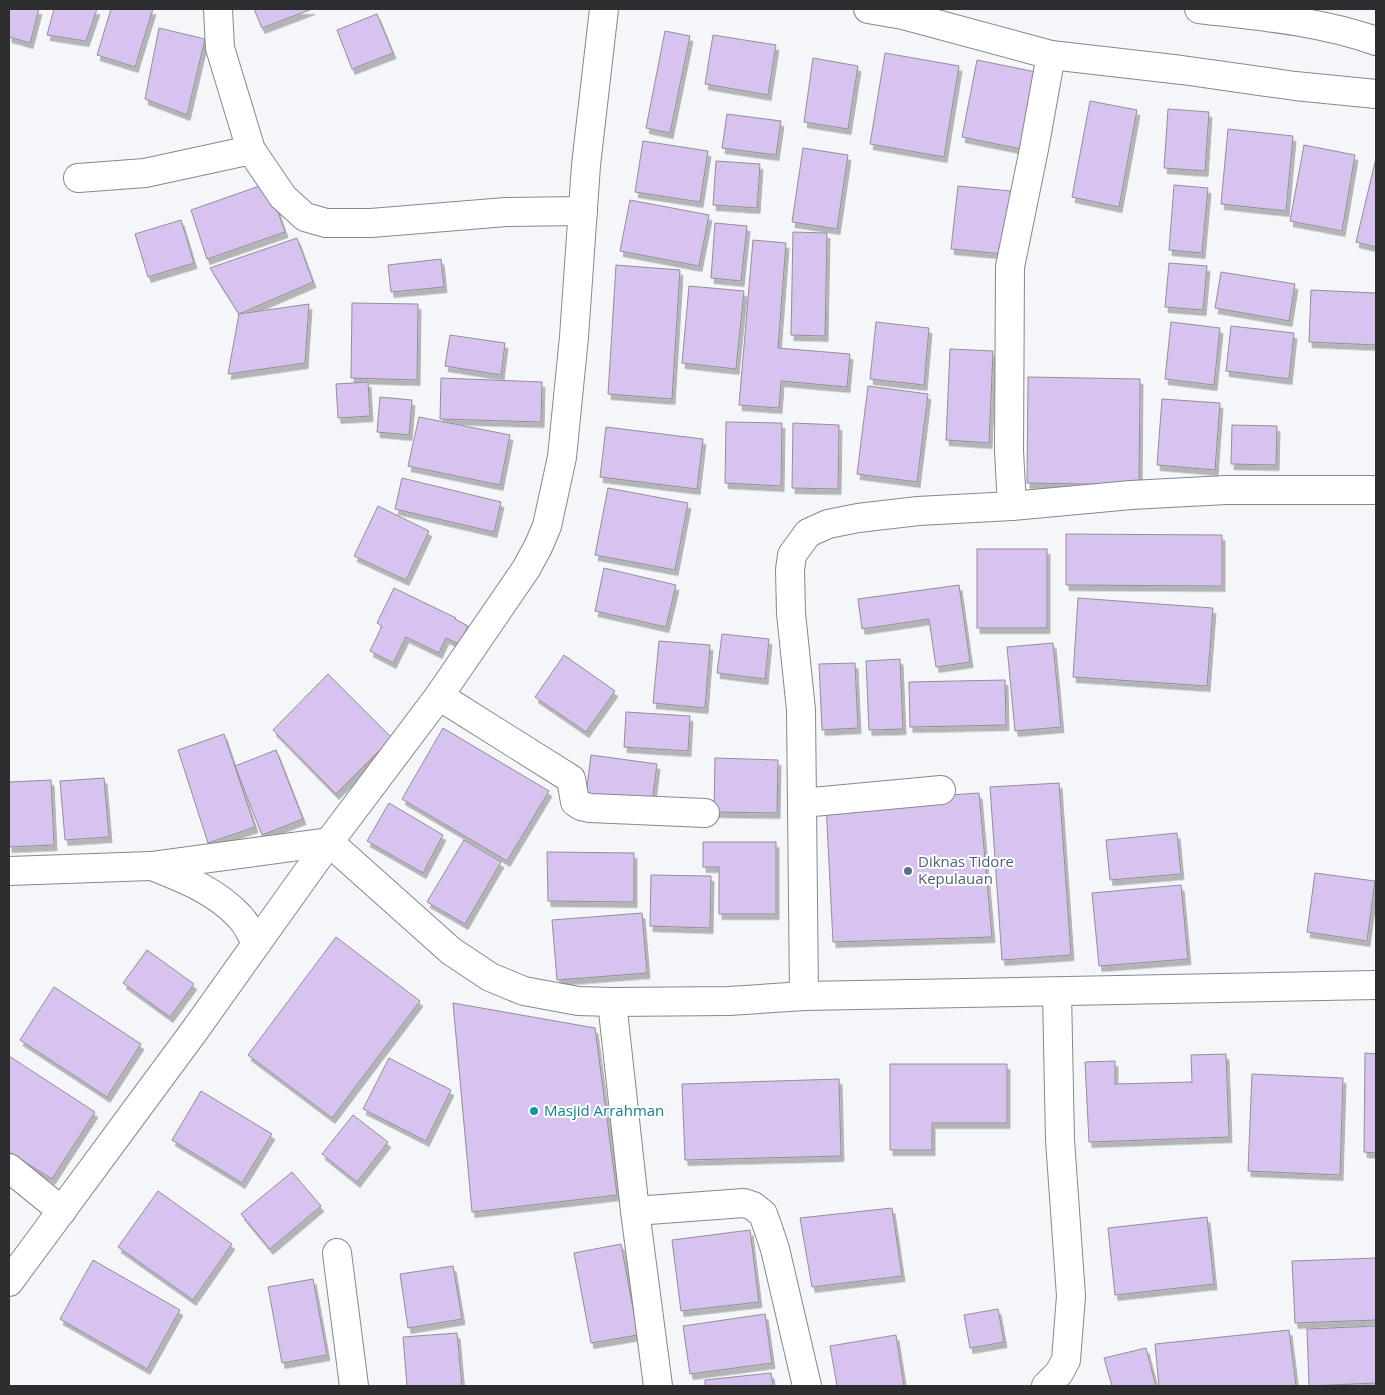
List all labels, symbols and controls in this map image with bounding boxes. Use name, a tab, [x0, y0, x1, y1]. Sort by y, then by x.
place label: Diknas Tidore Kepulauan	[918, 851, 1014, 888]
marker: Diknas Tidore Kepulauan	[902, 865, 914, 877]
place label: Masjid Arrahman	[544, 1100, 664, 1120]
marker: Masjid Arrahman	[528, 1105, 540, 1117]

